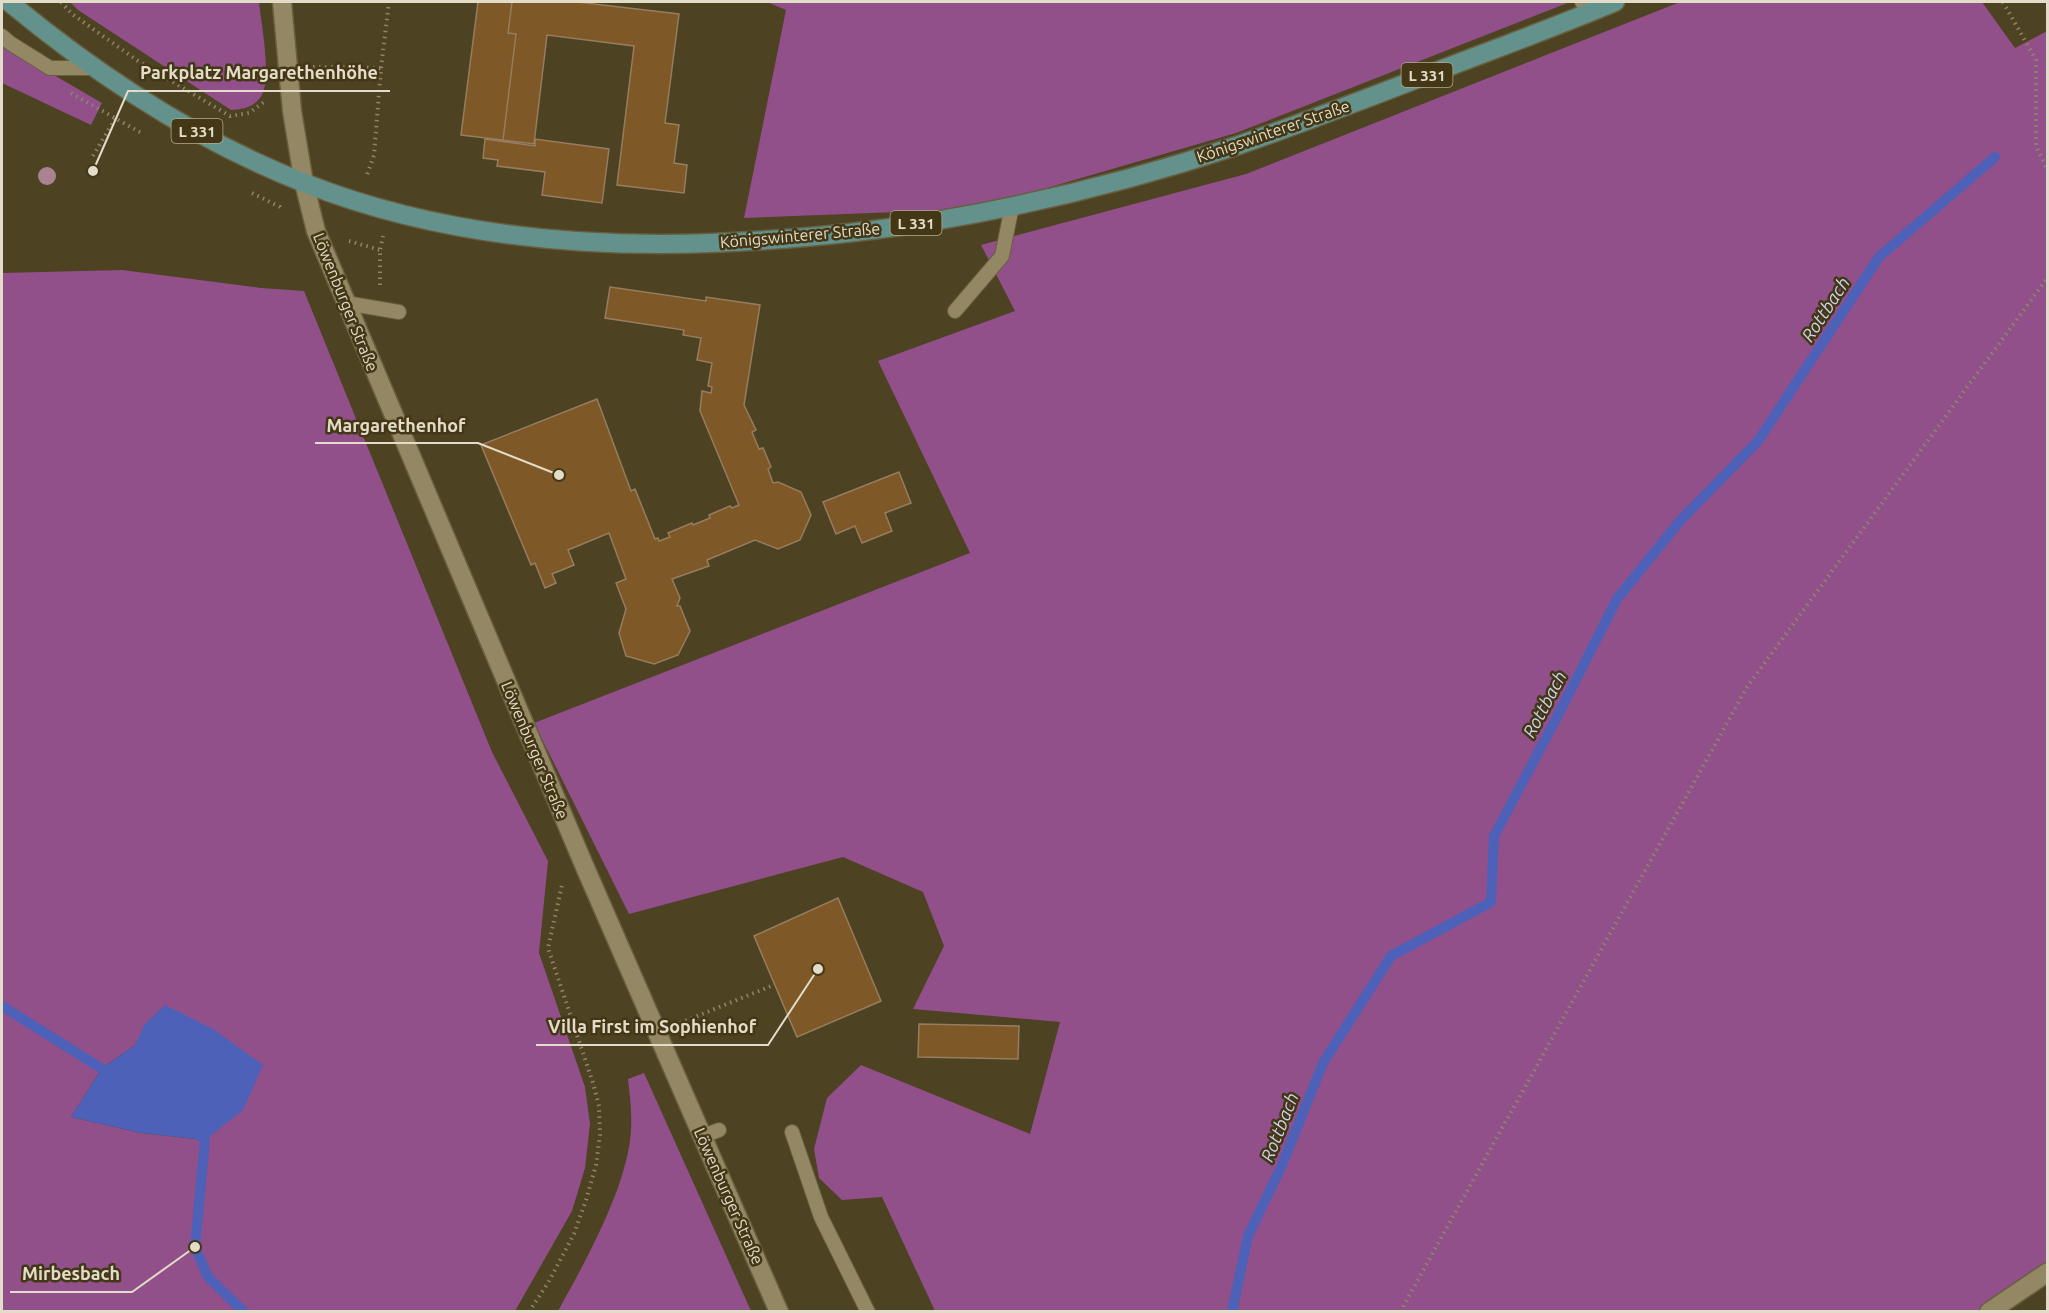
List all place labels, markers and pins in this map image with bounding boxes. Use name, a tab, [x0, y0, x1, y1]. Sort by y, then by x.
callout: Parkplatz Margarethenhöhe	[128, 55, 390, 91]
callout: Margarethenhof	[315, 407, 478, 443]
callout: Villa First im Sophienhof	[536, 1009, 768, 1045]
callout: Mirbesbach	[10, 1256, 132, 1292]

